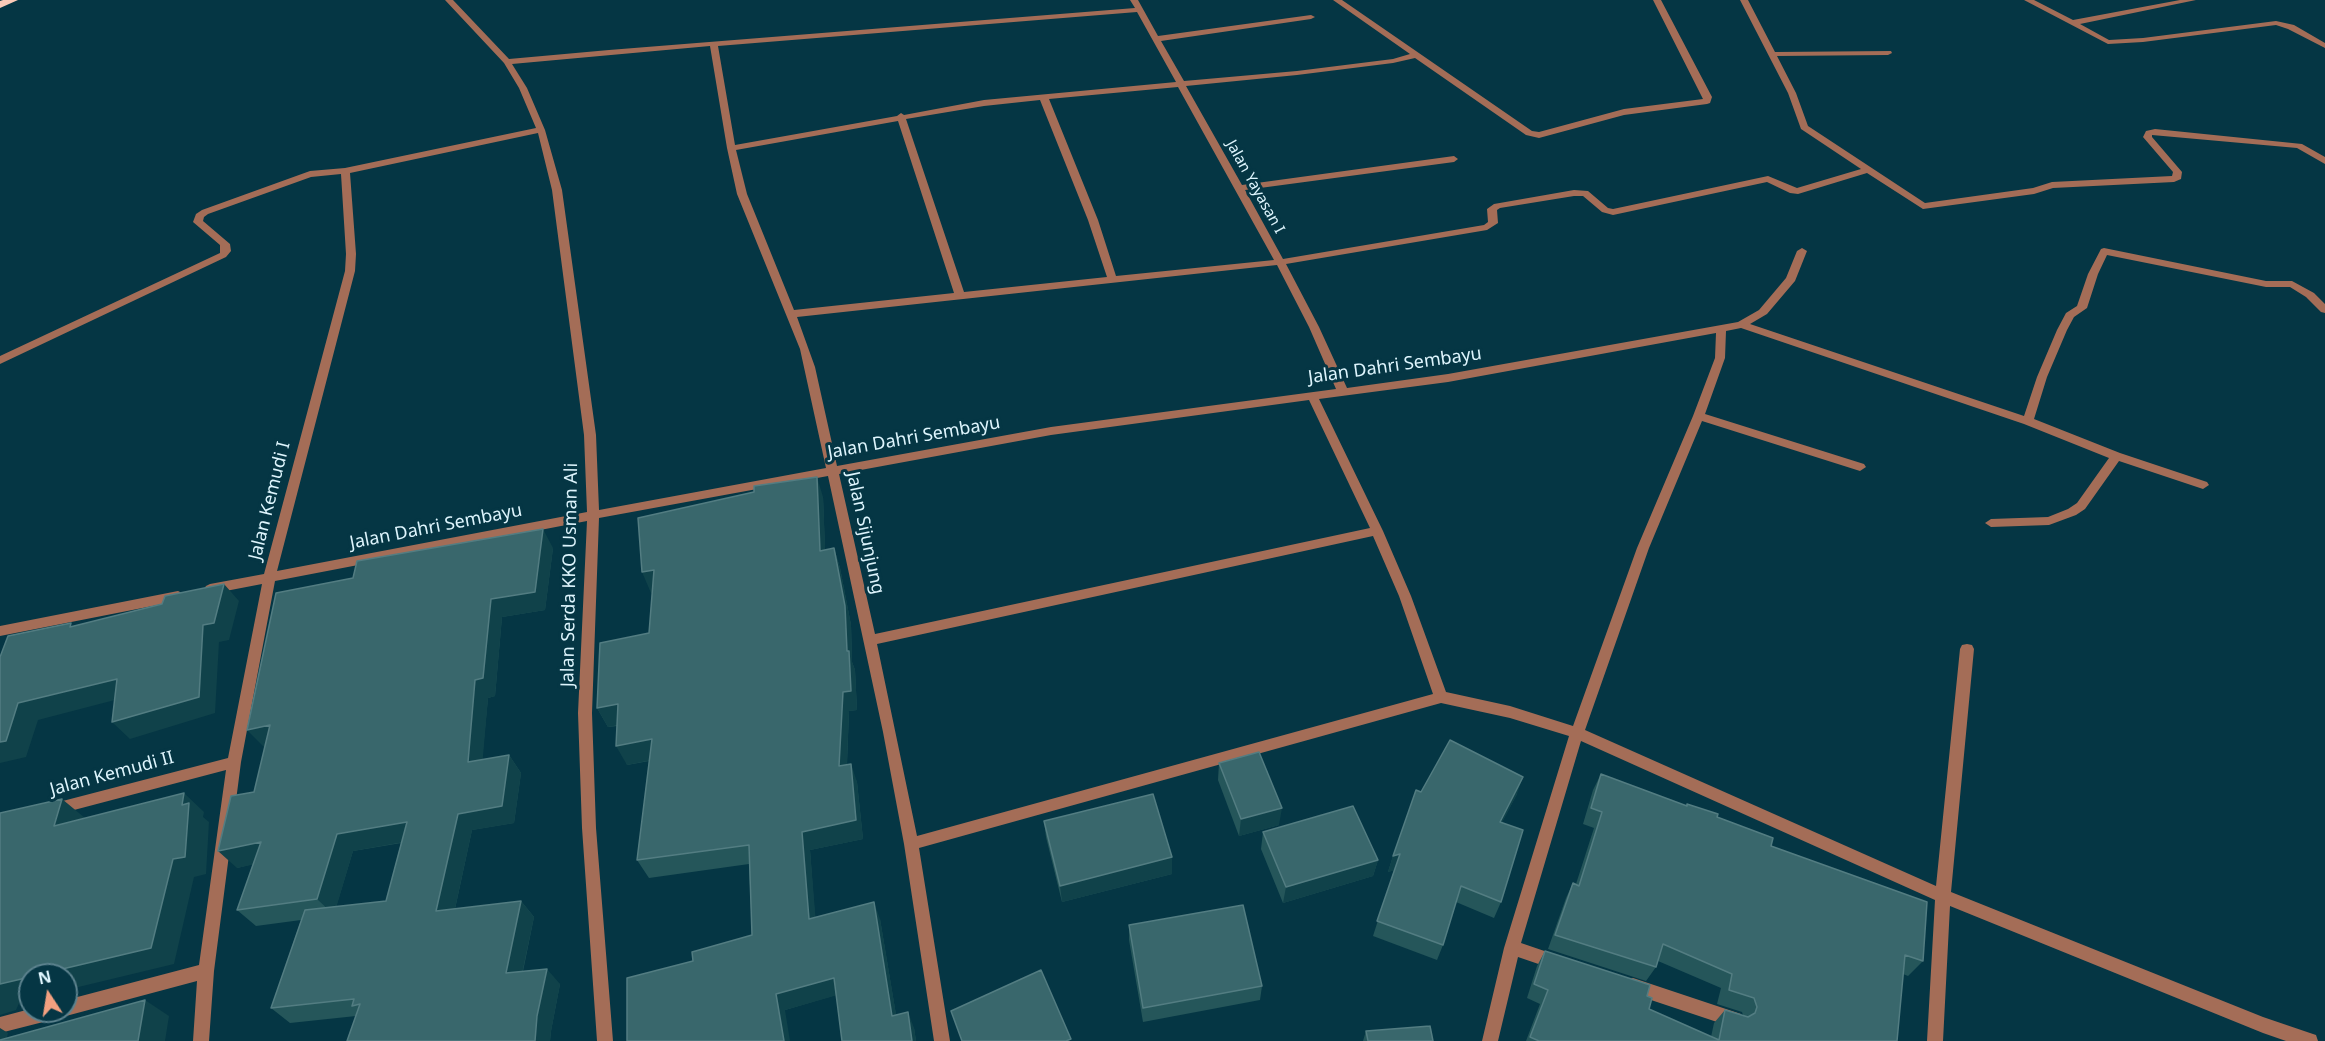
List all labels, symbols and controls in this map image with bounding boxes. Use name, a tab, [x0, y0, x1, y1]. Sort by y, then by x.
street label: Jalan Yayasan I	[1222, 137, 1288, 237]
street label: Jalan Dahri Sembayu	[1307, 343, 1483, 389]
street label: Jalan Dahri Sembayu	[826, 412, 1002, 464]
street label: Jalan Kemudi I	[245, 440, 295, 562]
street label: Jalan Serda KKO Usman Ali	[557, 463, 583, 687]
street label: Jalan Sijunjung	[841, 470, 889, 596]
street label: Jalan Dahri Sembayu	[348, 500, 524, 554]
street label: Jalan Kemudi II	[48, 747, 176, 801]
north arrow	[18, 963, 78, 1023]
text: N	[36, 965, 53, 989]

